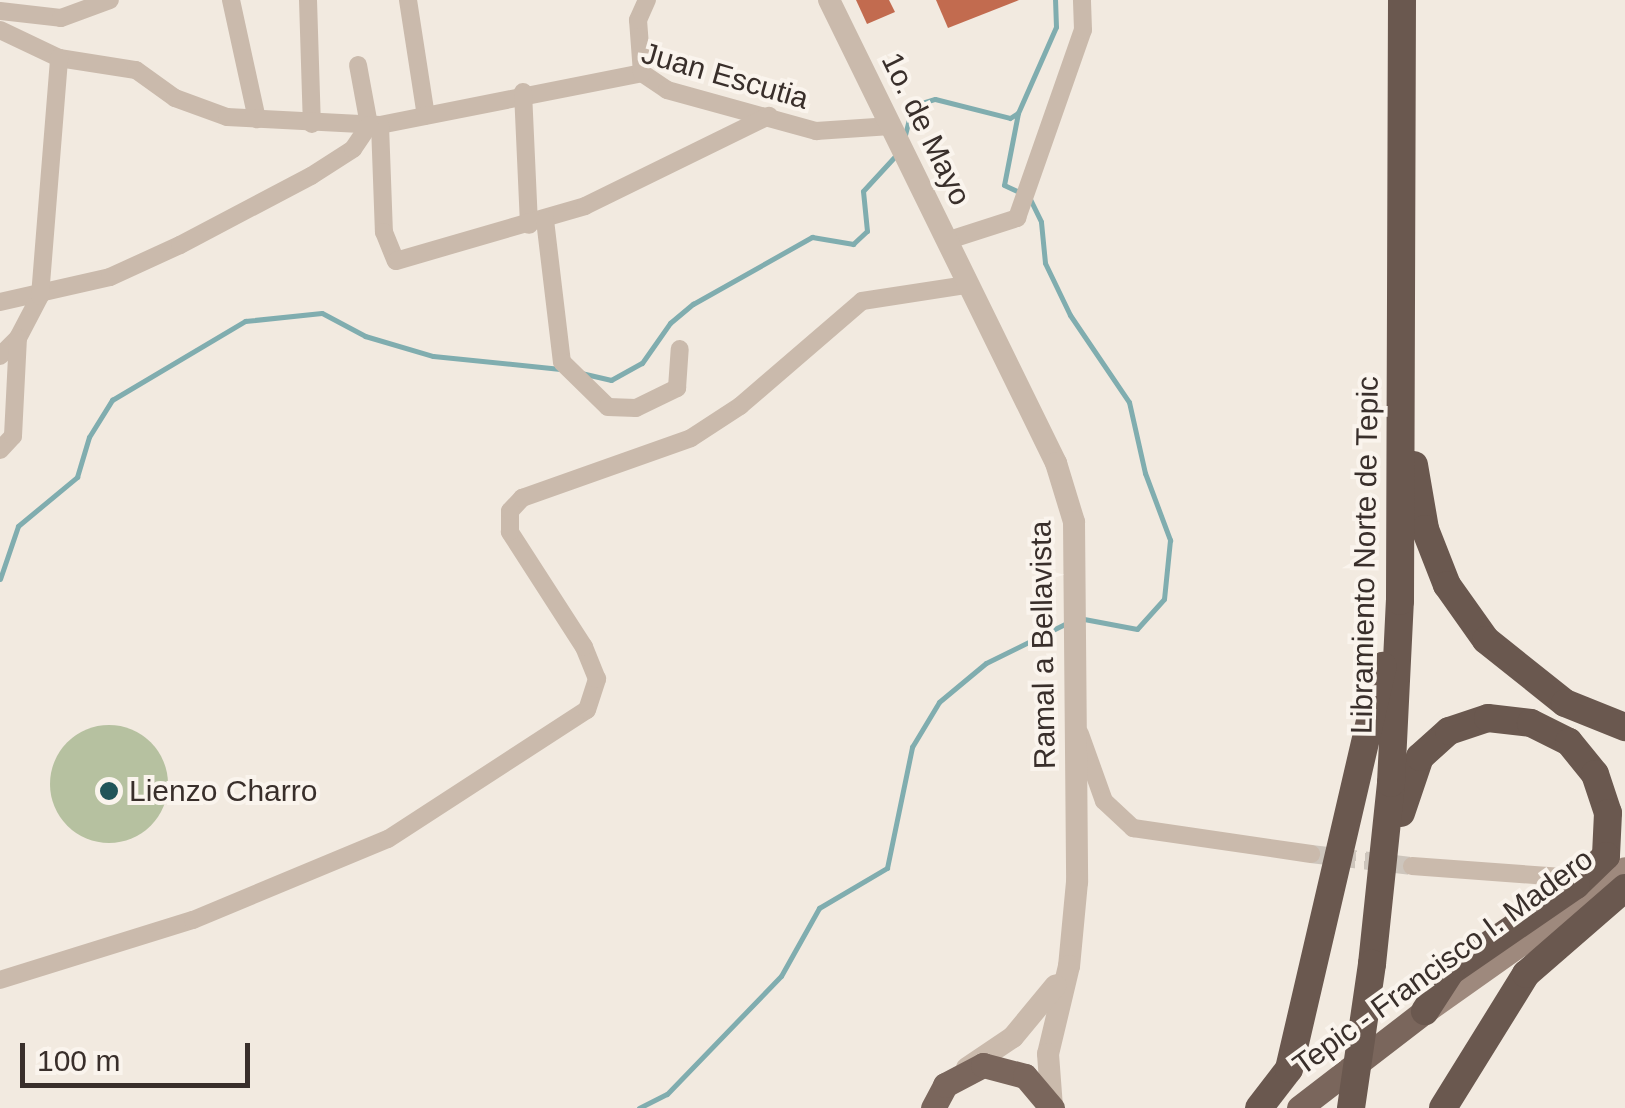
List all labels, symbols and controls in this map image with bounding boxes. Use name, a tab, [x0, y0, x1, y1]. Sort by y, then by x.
street label: Juan Escutia	[637, 35, 813, 117]
street label: 1o. de Mayo	[874, 47, 978, 211]
street label: Libramiento Norte de Tepic	[1344, 375, 1386, 735]
street label: Ramal a Bellavista	[1023, 520, 1063, 770]
place label: Lienzo Charro	[129, 773, 317, 809]
marker: Lienzo Charro	[98, 780, 120, 802]
street label: Tepic - Francisco I. Madero	[1286, 841, 1600, 1083]
scale bar	[25, 1023, 255, 1085]
text: 100 m	[37, 1044, 120, 1077]

